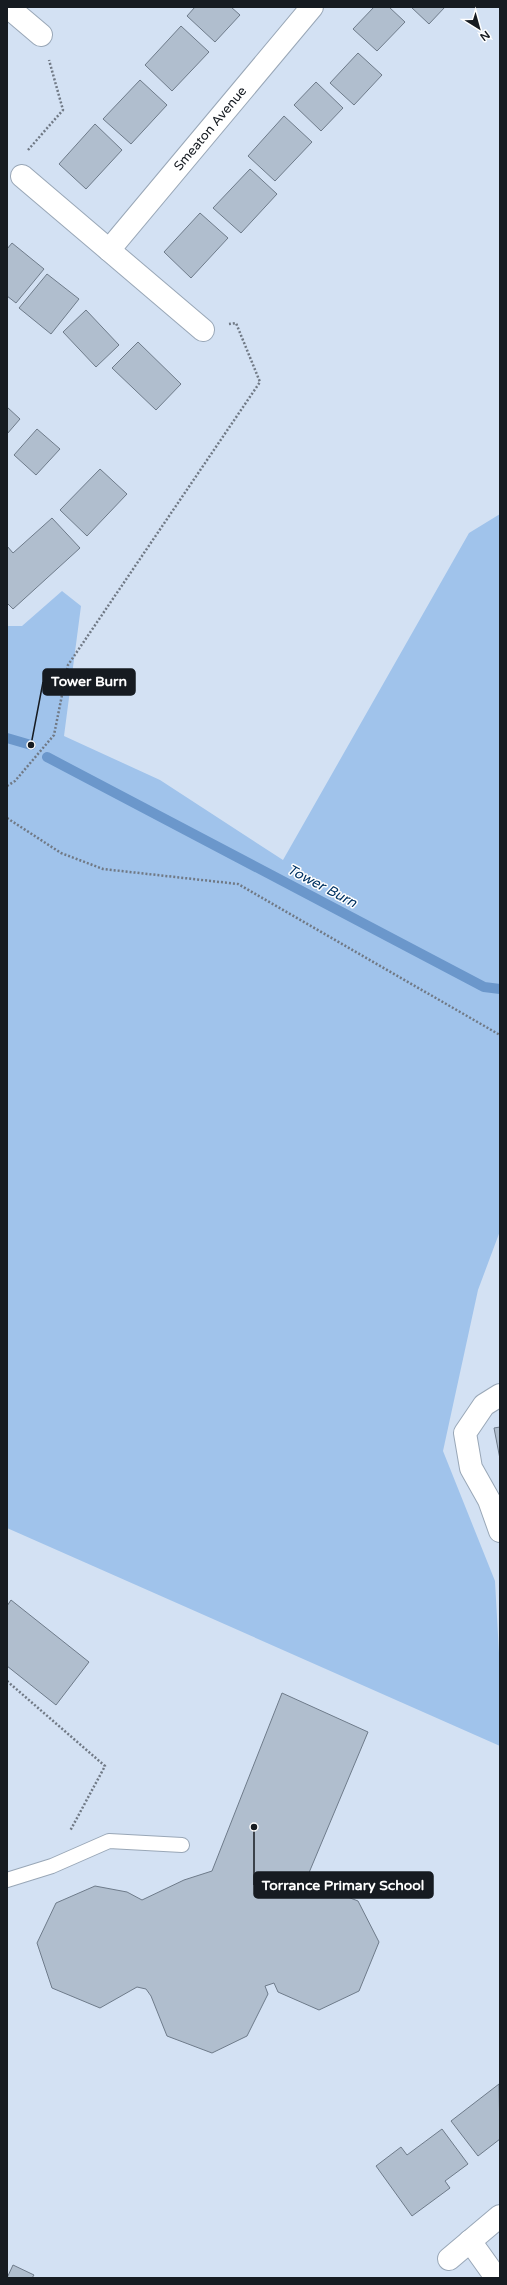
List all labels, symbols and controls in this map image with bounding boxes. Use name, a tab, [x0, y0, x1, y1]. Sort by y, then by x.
north arrow	[459, 8, 499, 48]
text: N	[477, 28, 492, 43]
street label: Smeaton Avenue	[170, 83, 250, 174]
callout: Tower Burn	[43, 669, 135, 695]
text: Tower Burn	[50, 673, 127, 690]
water label: Tower Burn	[284, 861, 360, 912]
callout: Torrance Primary School	[254, 1872, 433, 1898]
text: Torrance Primary School	[261, 1877, 424, 1894]

